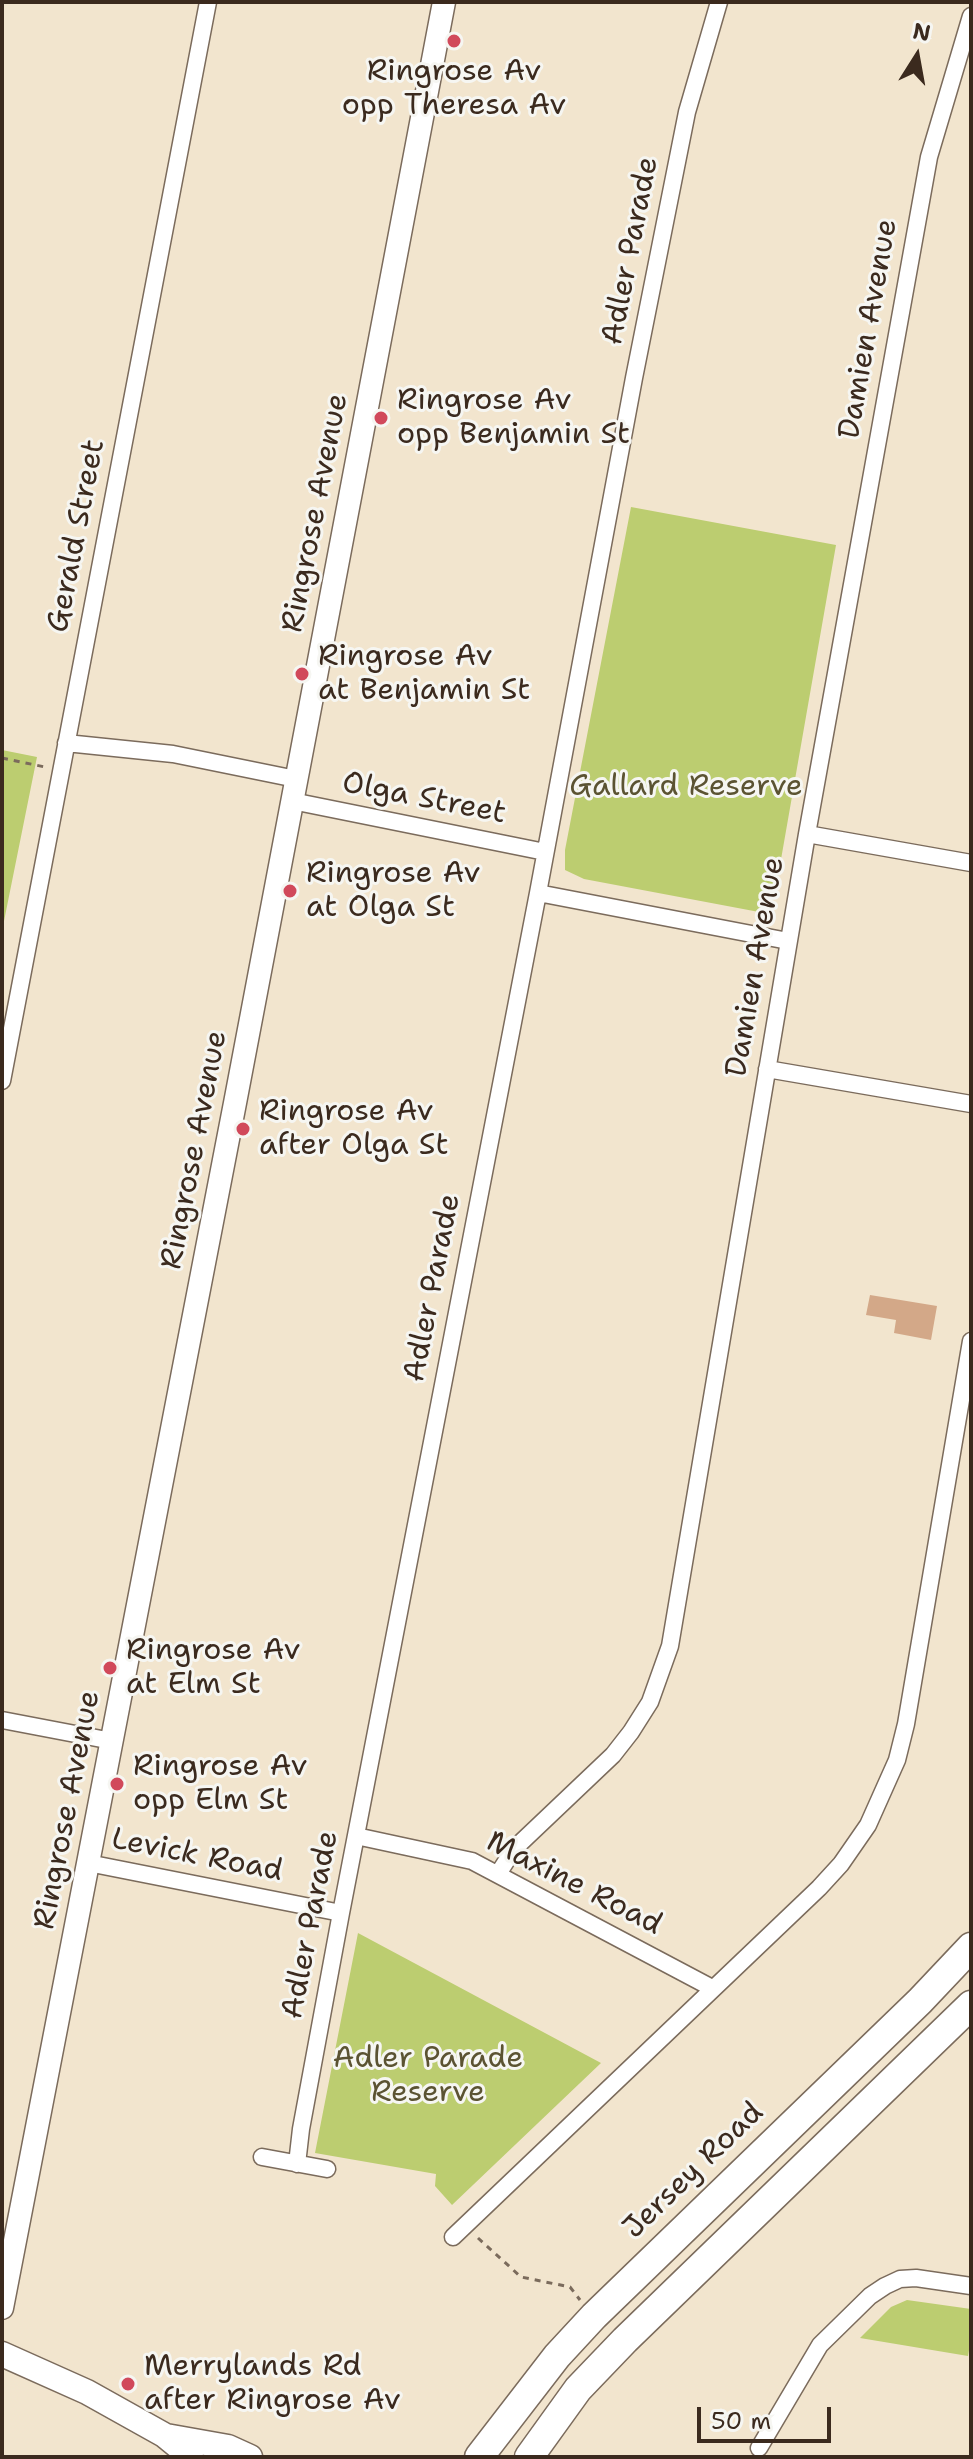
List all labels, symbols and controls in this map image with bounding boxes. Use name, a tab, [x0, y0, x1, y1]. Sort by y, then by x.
north arrow	[877, 16, 957, 96]
text: N	[910, 16, 933, 48]
marker: Ringrose Av opp Theresa Av	[445, 32, 463, 50]
place label: Ringrose Av opp Theresa Av	[342, 54, 566, 124]
street label: Adler Parade	[595, 154, 667, 348]
street label: Damien Avenue	[832, 216, 906, 442]
place label: Ringrose Av opp Benjamin St	[397, 383, 630, 454]
street label: Ringrose Avenue	[275, 391, 357, 635]
marker: Ringrose Av opp Benjamin St	[372, 409, 390, 427]
street label: Gerald Street	[41, 436, 113, 636]
place label: Ringrose Av at Benjamin St	[318, 639, 530, 710]
marker: Ringrose Av at Benjamin St	[293, 665, 311, 683]
street label: Olga Street	[339, 766, 509, 832]
park label: Gallard Reserve	[569, 769, 803, 805]
street label: Damien Avenue	[719, 854, 793, 1080]
place label: Ringrose Av at Olga St	[306, 856, 480, 926]
marker: Ringrose Av at Olga St	[281, 882, 299, 900]
street label: Ringrose Avenue	[154, 1028, 236, 1272]
place label: Ringrose Av after Olga St	[259, 1094, 448, 1164]
marker: Ringrose Av after Olga St	[234, 1120, 252, 1138]
street label: Adler Parade	[397, 1191, 469, 1385]
place label: Ringrose Av at Elm St	[126, 1633, 300, 1704]
marker: Ringrose Av at Elm St	[101, 1659, 119, 1677]
street label: Ringrose Avenue	[27, 1688, 109, 1932]
place label: Ringrose Av opp Elm St	[133, 1749, 307, 1820]
marker: Ringrose Av opp Elm St	[108, 1775, 126, 1793]
street label: Levick Road	[108, 1822, 286, 1890]
street label: Maxine Road	[480, 1824, 668, 1944]
street label: Adler Parade	[275, 1828, 347, 2022]
park label: Adler Parade Reserve	[333, 2041, 523, 2112]
street label: Jersey Road	[616, 2095, 772, 2247]
place label: Merrylands Rd after Ringrose Av	[144, 2349, 401, 2420]
marker: Merrylands Rd after Ringrose Av	[119, 2375, 137, 2393]
scale bar	[701, 2391, 835, 2441]
text: 50 m	[711, 2405, 771, 2437]

